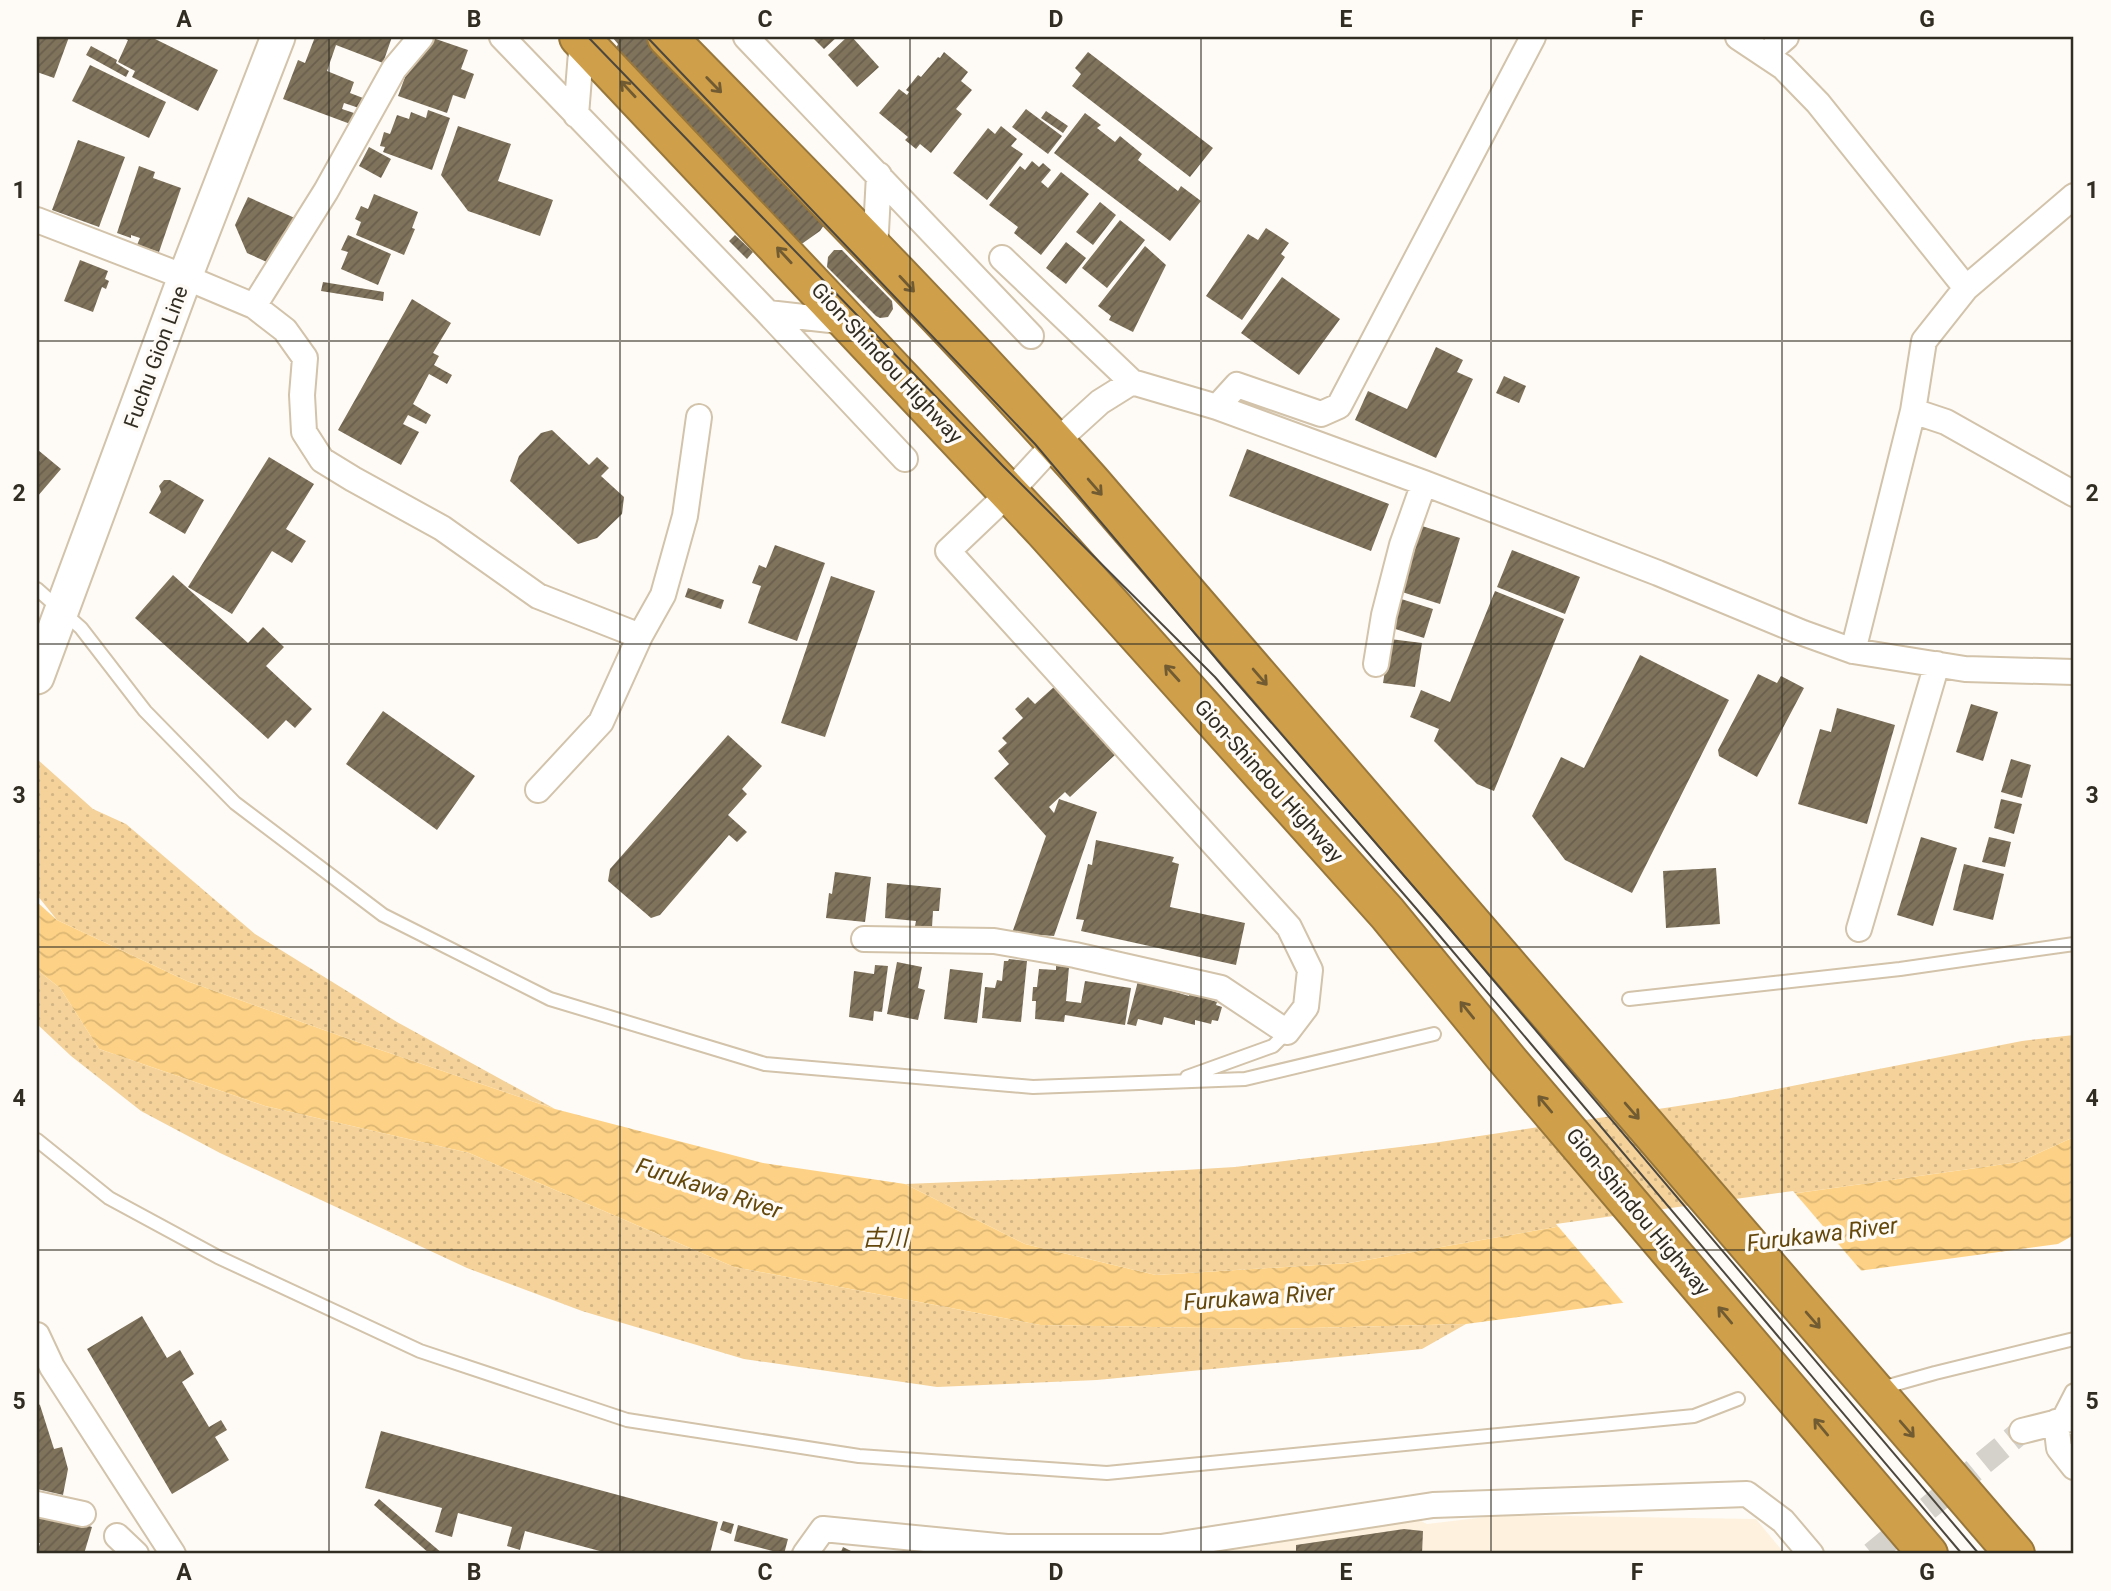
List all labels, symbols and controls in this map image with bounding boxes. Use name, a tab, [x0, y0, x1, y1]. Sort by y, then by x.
text: A	[176, 6, 192, 33]
text: B	[467, 6, 481, 33]
text: C	[757, 6, 773, 33]
text: D	[1049, 6, 1063, 33]
text: E	[1340, 6, 1353, 33]
text: F	[1631, 6, 1644, 33]
text: G	[1919, 6, 1935, 33]
one-way arrow	[706, 77, 723, 94]
one-way arrow	[620, 81, 637, 98]
text: 1	[12, 177, 26, 204]
text: 1	[2085, 177, 2099, 204]
one-way arrow	[776, 246, 793, 263]
one-way arrow	[899, 275, 916, 292]
street label: Gion-Shindou Highway	[806, 278, 968, 448]
street label: Fuchu Gion Line	[119, 283, 193, 431]
one-way arrow	[1087, 477, 1103, 495]
text: 2	[12, 480, 26, 507]
text: 2	[2085, 480, 2099, 507]
one-way arrow	[1164, 664, 1180, 682]
one-way arrow	[1252, 668, 1268, 686]
street label: Gion-Shindou Highway	[1190, 695, 1348, 867]
text: 3	[12, 782, 26, 809]
text: 3	[2085, 782, 2099, 809]
one-way arrow	[1459, 1002, 1475, 1020]
text: 4	[12, 1085, 26, 1112]
text: 4	[2085, 1085, 2099, 1112]
one-way arrow	[1537, 1096, 1553, 1114]
one-way arrow	[1624, 1102, 1640, 1120]
street label: Gion-Shindou Highway	[1561, 1124, 1715, 1300]
water label: Furukawa River	[633, 1152, 786, 1225]
water label: Furukawa River	[1745, 1212, 1900, 1257]
water label: 古川	[862, 1225, 911, 1252]
water label: Furukawa River	[1183, 1279, 1337, 1316]
one-way arrow	[1717, 1306, 1733, 1324]
one-way arrow	[1805, 1311, 1821, 1329]
text: 5	[12, 1388, 26, 1415]
text: 5	[2085, 1388, 2099, 1415]
one-way arrow	[1813, 1418, 1829, 1436]
one-way arrow	[1899, 1420, 1915, 1438]
text: A	[176, 1559, 192, 1586]
text: B	[467, 1559, 481, 1586]
text: C	[757, 1559, 773, 1586]
text: D	[1049, 1559, 1063, 1586]
text: E	[1340, 1559, 1353, 1586]
text: F	[1631, 1559, 1644, 1586]
text: G	[1919, 1559, 1935, 1586]

